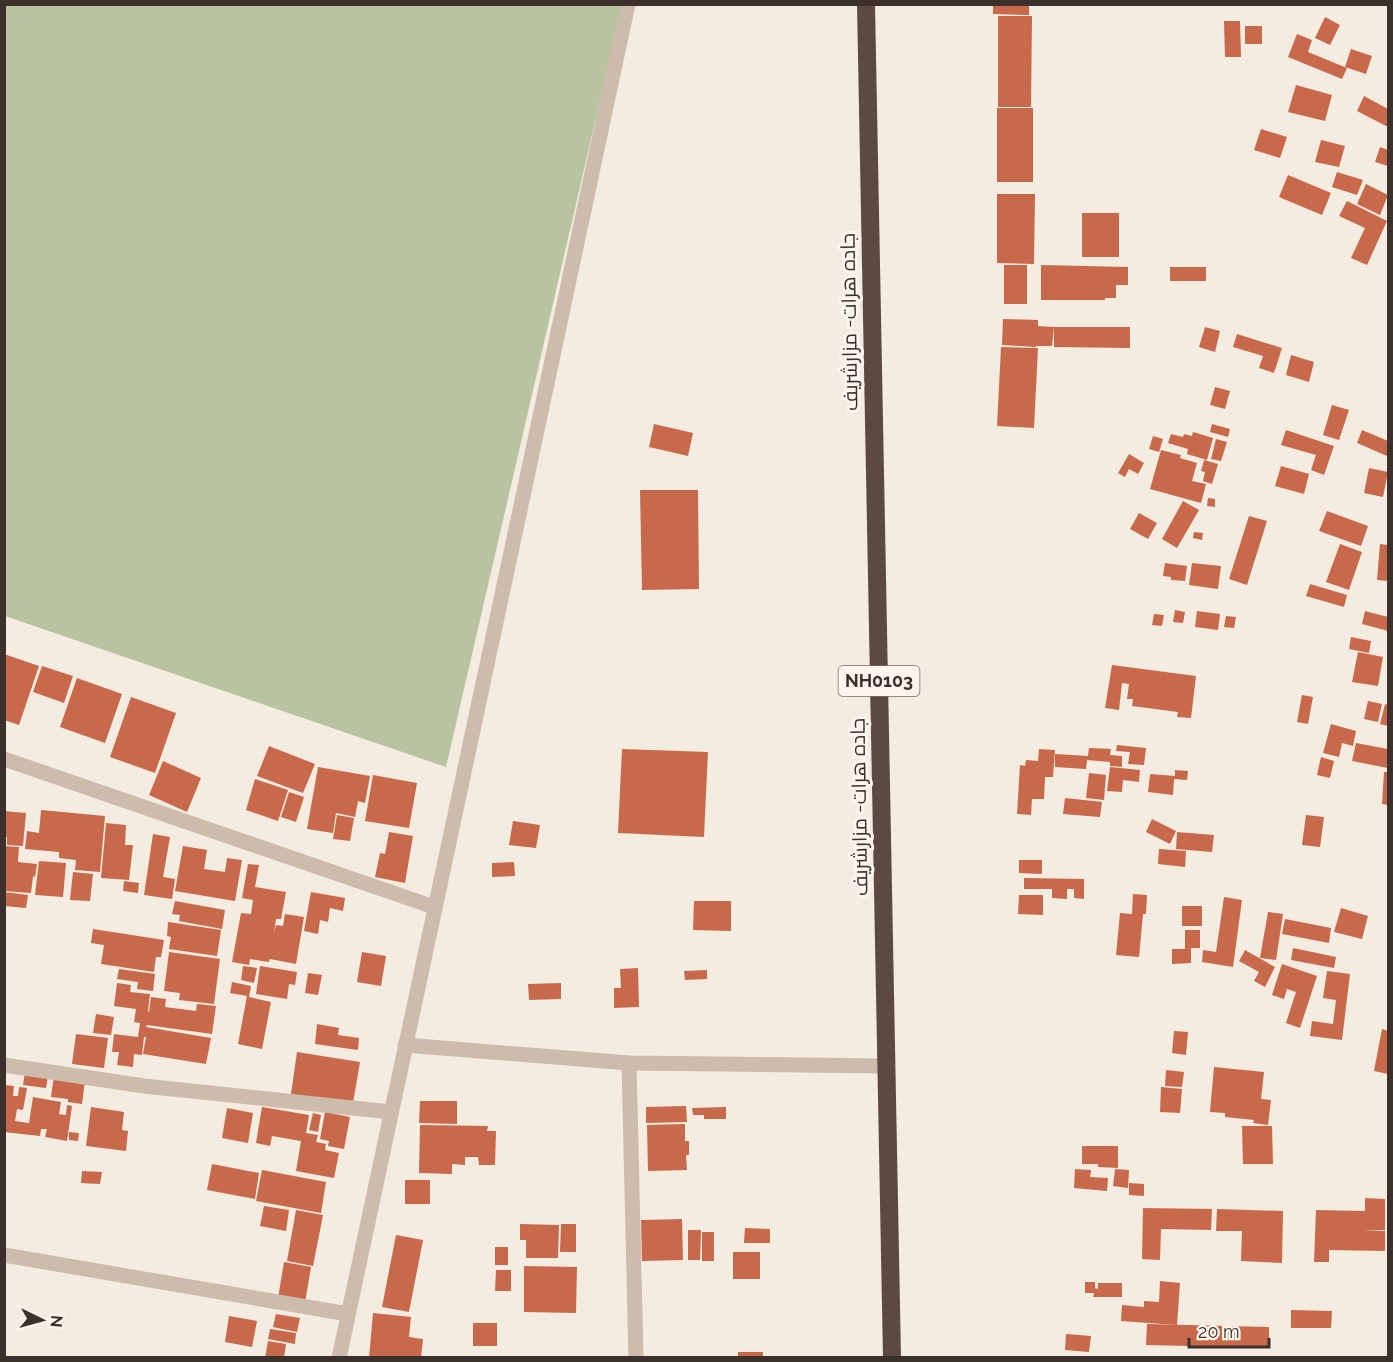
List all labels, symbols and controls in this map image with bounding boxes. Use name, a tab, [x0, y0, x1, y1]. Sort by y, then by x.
street label: جاده هرات- مزارشریف	[835, 233, 863, 411]
road number: NH0103	[838, 666, 920, 696]
street label: جاده هرات- مزارشریف	[845, 718, 873, 896]
north arrow	[12, 1290, 72, 1350]
scale bar	[1189, 1311, 1268, 1349]
text: N	[46, 1314, 66, 1328]
text: 20 m	[1198, 1321, 1240, 1342]

